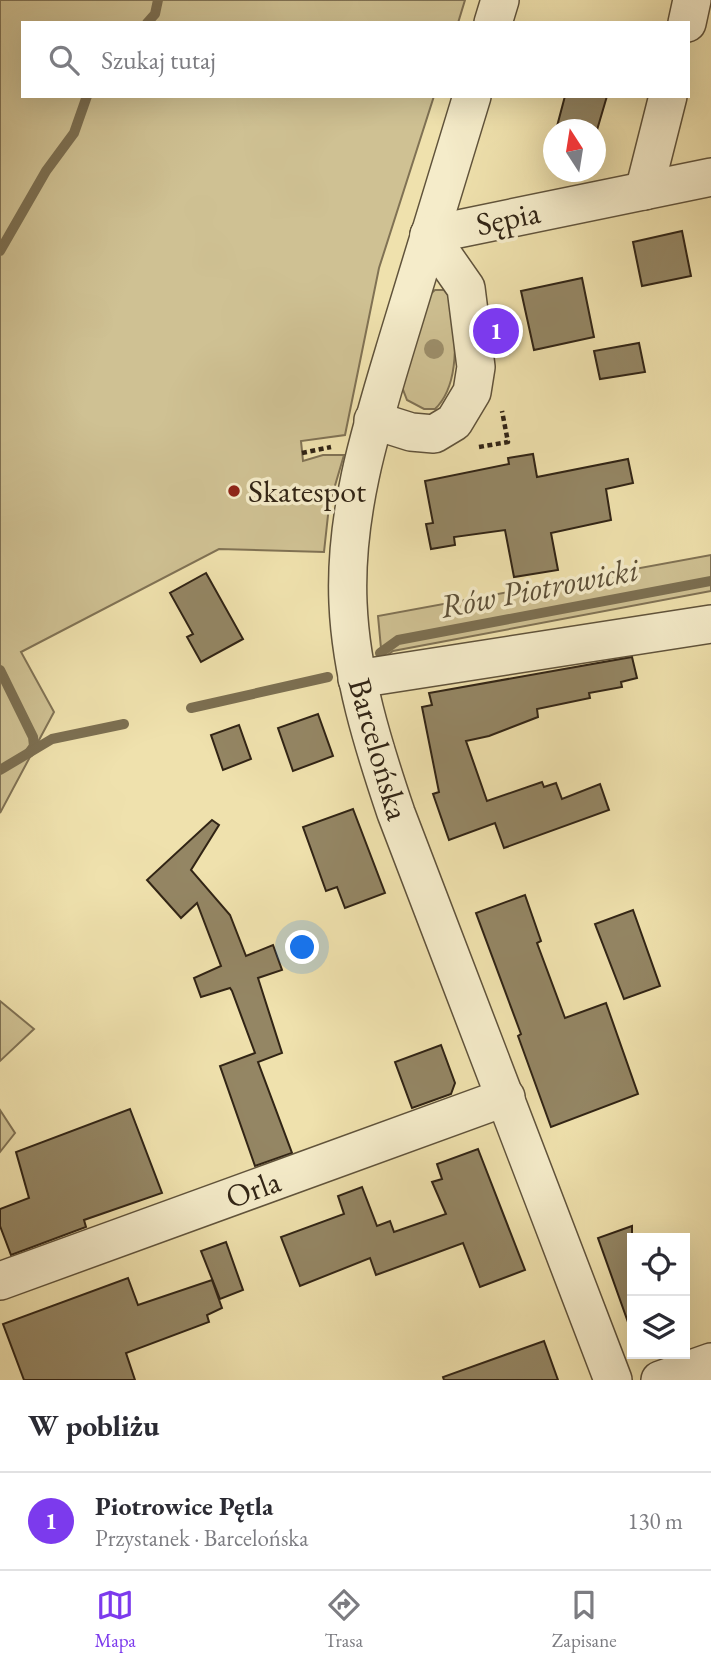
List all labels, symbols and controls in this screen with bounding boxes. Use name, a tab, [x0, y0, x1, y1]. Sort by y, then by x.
search box	[21, 21, 690, 98]
icon: search	[45, 41, 83, 79]
text: Szukaj tutaj	[101, 43, 216, 77]
north arrow	[543, 119, 606, 182]
street label: Sępia	[472, 191, 544, 245]
pin: 1	[473, 305, 519, 357]
place label: Skatespot	[248, 470, 366, 512]
marker: Skatespot	[226, 483, 242, 499]
water label: Rów Piotrowicki	[436, 547, 643, 628]
street label: Barcelońska	[339, 673, 419, 825]
your location	[285, 930, 319, 964]
street label: Orla	[220, 1160, 286, 1218]
map controls	[627, 1233, 690, 1359]
button: locate	[627, 1233, 690, 1296]
button: layers	[627, 1296, 690, 1359]
text: W pobliżu	[28, 1406, 159, 1445]
text: Piotrowice Pętla	[95, 1489, 273, 1523]
text: 1	[45, 1506, 57, 1536]
text: 130 m	[627, 1506, 683, 1536]
text: Przystanek · Barcelońska	[95, 1523, 308, 1553]
tab: Mapa	[94, 1586, 136, 1653]
tab: Trasa	[325, 1586, 363, 1653]
tab: Zapisane	[552, 1586, 617, 1653]

